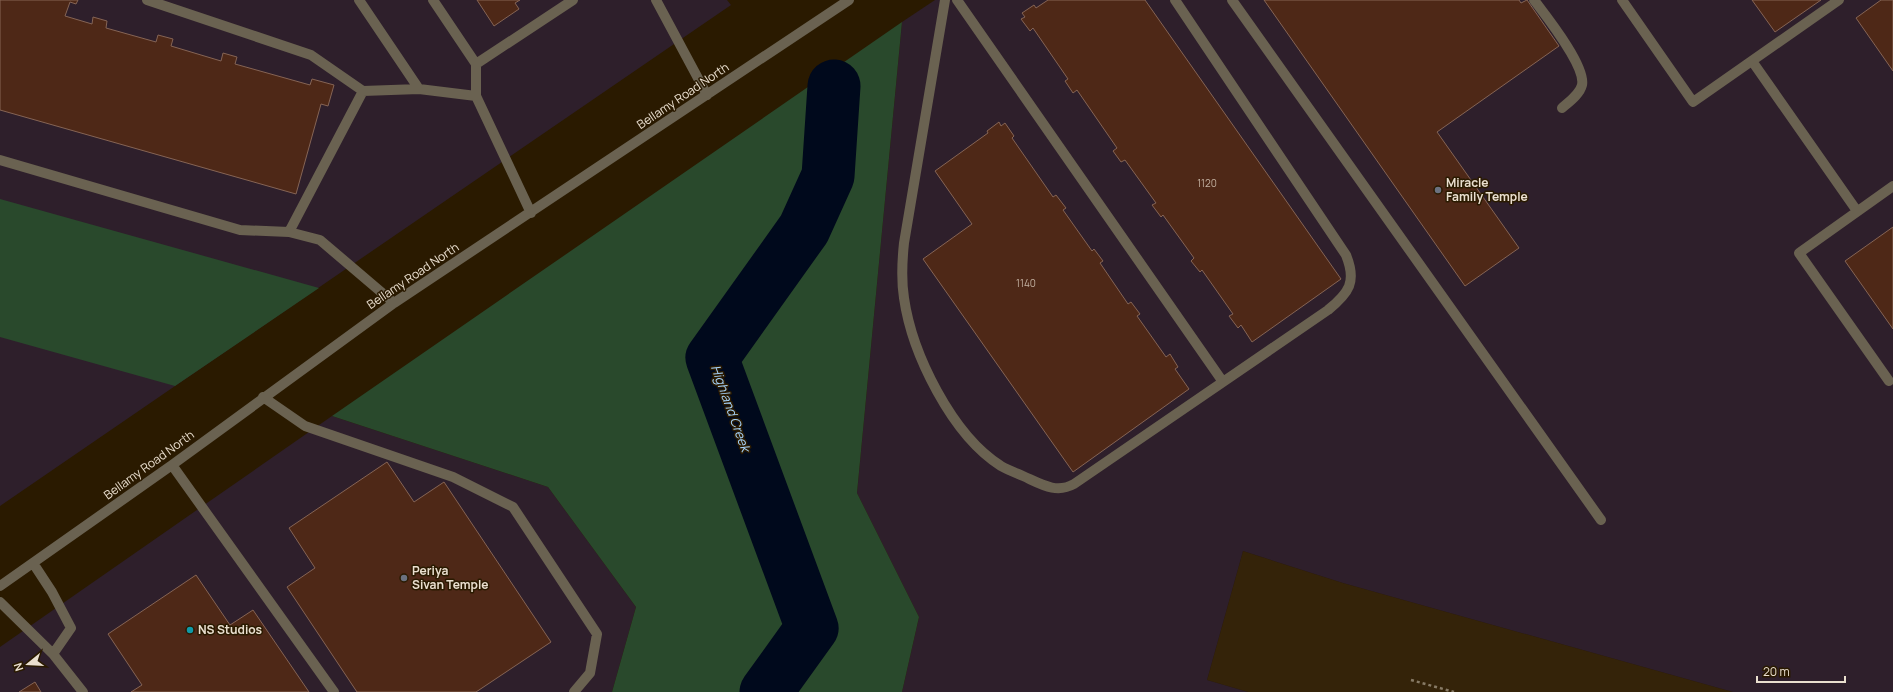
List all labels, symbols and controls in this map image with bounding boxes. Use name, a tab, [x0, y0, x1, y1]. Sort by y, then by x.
street label: Bellamy Road North	[633, 58, 732, 133]
place label: Miracle Family Temple	[1446, 174, 1528, 205]
house number: 1120	[1197, 176, 1217, 190]
marker: Miracle Family Temple	[1433, 185, 1443, 195]
street label: Bellamy Road North	[363, 238, 462, 313]
house number: 1140	[1016, 276, 1036, 290]
water label: Highland Creek	[707, 362, 756, 456]
street label: Bellamy Road North	[100, 426, 197, 503]
place label: Periya Sivan Temple	[412, 562, 488, 593]
marker: Periya Sivan Temple	[399, 573, 409, 583]
place label: NS Studios	[198, 621, 263, 638]
marker: NS Studios	[185, 625, 195, 635]
north arrow	[8, 644, 48, 684]
scale bar	[1757, 658, 1845, 684]
text: N	[10, 661, 26, 673]
text: 20 m	[1763, 663, 1790, 680]

